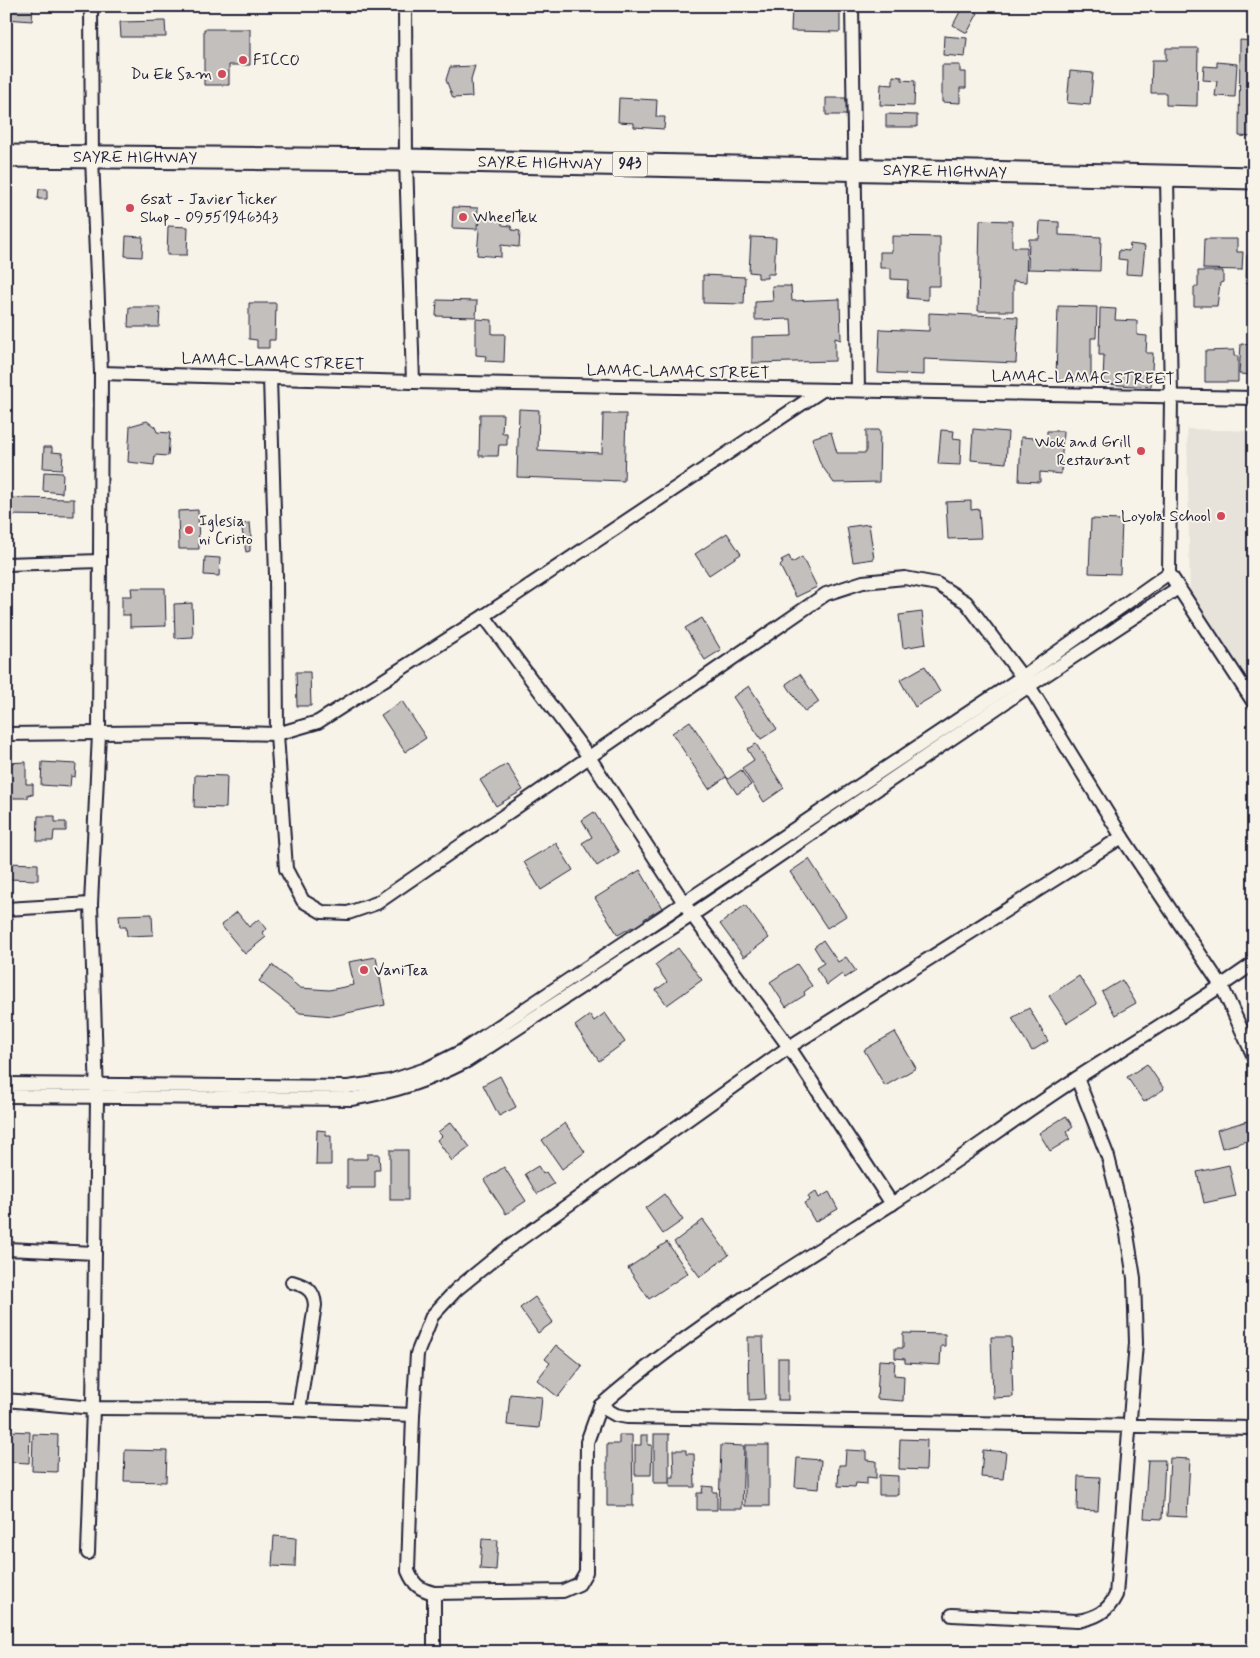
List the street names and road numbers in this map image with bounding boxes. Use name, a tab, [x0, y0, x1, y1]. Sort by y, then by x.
street label: SAYRE HIGHWAY	[73, 146, 197, 168]
street label: SAYRE HIGHWAY	[478, 151, 602, 175]
road number: 943	[612, 152, 648, 176]
street label: SAYRE HIGHWAY	[883, 160, 1007, 183]
street label: LAMAC-LAMAC STREET	[181, 348, 365, 376]
street label: LAMAC-LAMAC STREET	[586, 360, 770, 384]
street label: LAMAC-LAMAC STREET	[991, 366, 1175, 390]

